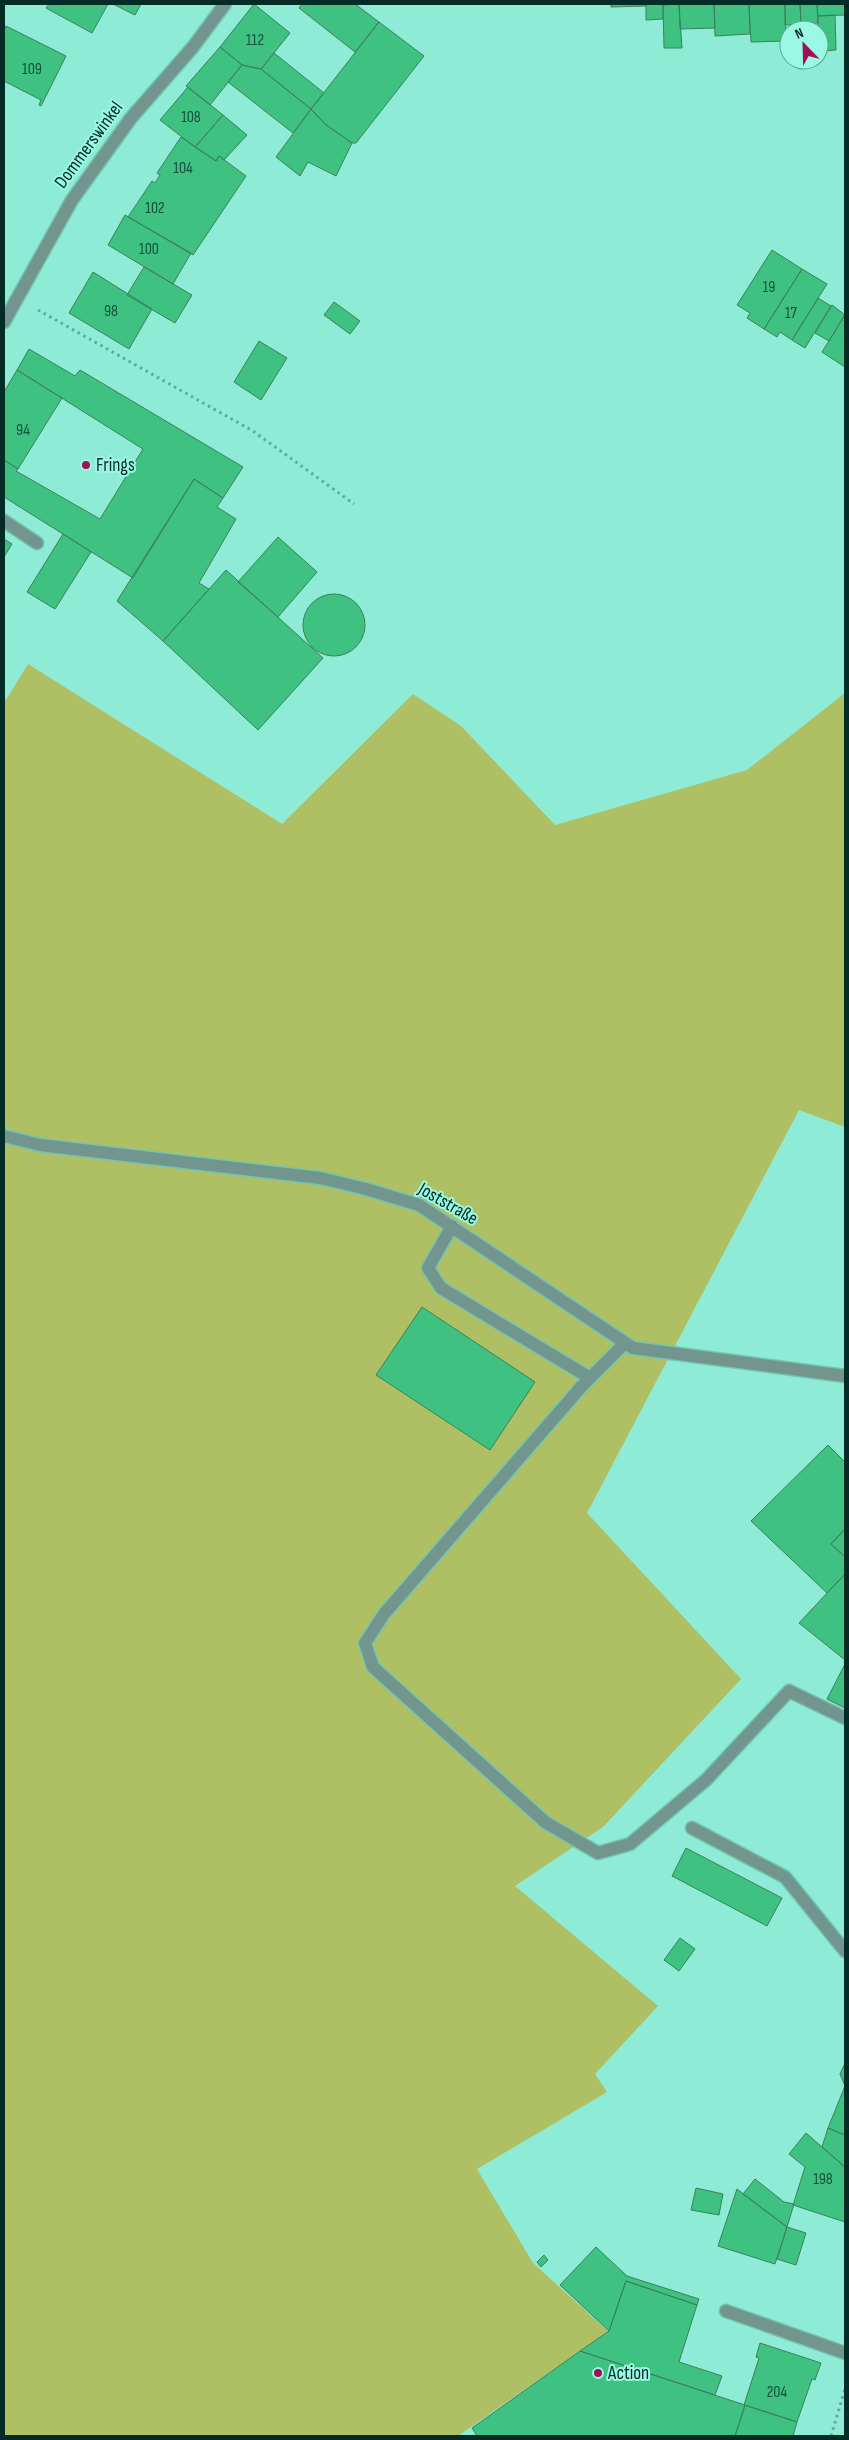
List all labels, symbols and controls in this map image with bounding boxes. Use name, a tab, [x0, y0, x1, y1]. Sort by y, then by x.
north arrow	[779, 20, 829, 70]
text: N	[792, 24, 806, 43]
house number: 112	[246, 31, 264, 50]
house number: 109	[22, 60, 42, 79]
street label: Dommerswinkel	[50, 97, 128, 193]
house number: 108	[181, 108, 201, 127]
house number: 104	[173, 159, 193, 178]
house number: 102	[145, 199, 165, 218]
house number: 100	[139, 240, 159, 259]
house number: 19	[763, 278, 775, 297]
house number: 98	[104, 302, 118, 321]
house number: 17	[785, 304, 798, 323]
house number: 94	[16, 421, 30, 440]
place label: Frings	[96, 454, 135, 477]
marker: Frings	[80, 459, 92, 471]
street label: Joststraße	[413, 1177, 482, 1230]
house number: 198	[813, 2170, 833, 2189]
place label: Action	[607, 2362, 649, 2385]
marker: Action	[592, 2367, 604, 2379]
house number: 204	[767, 2383, 788, 2402]

